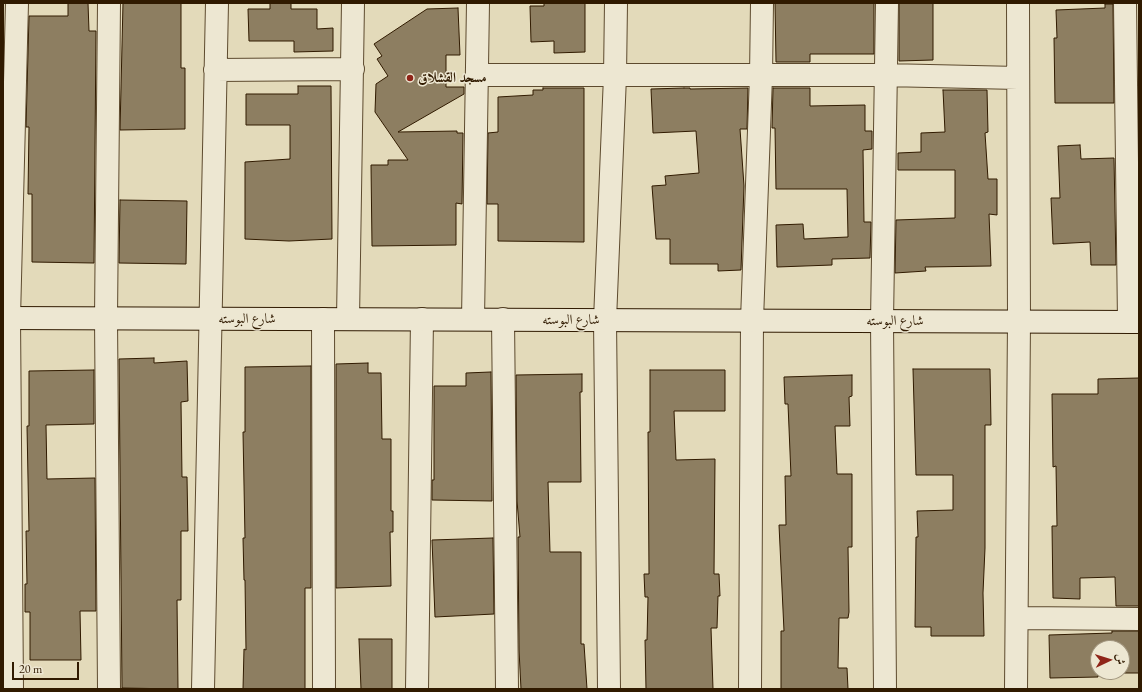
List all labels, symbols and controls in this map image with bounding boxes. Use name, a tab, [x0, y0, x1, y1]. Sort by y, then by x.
place label: مسجد القشلاق	[418, 70, 487, 86]
marker: مسجد القشلاق	[405, 73, 415, 83]
street label: شارع البوسته	[218, 311, 276, 327]
street label: شارع البوسته	[542, 312, 600, 328]
street label: شارع البوسته	[866, 313, 924, 329]
north arrow	[1090, 640, 1130, 680]
text: ش	[1114, 653, 1128, 665]
scale bar	[14, 654, 81, 680]
text: 20 m	[19, 661, 42, 677]

